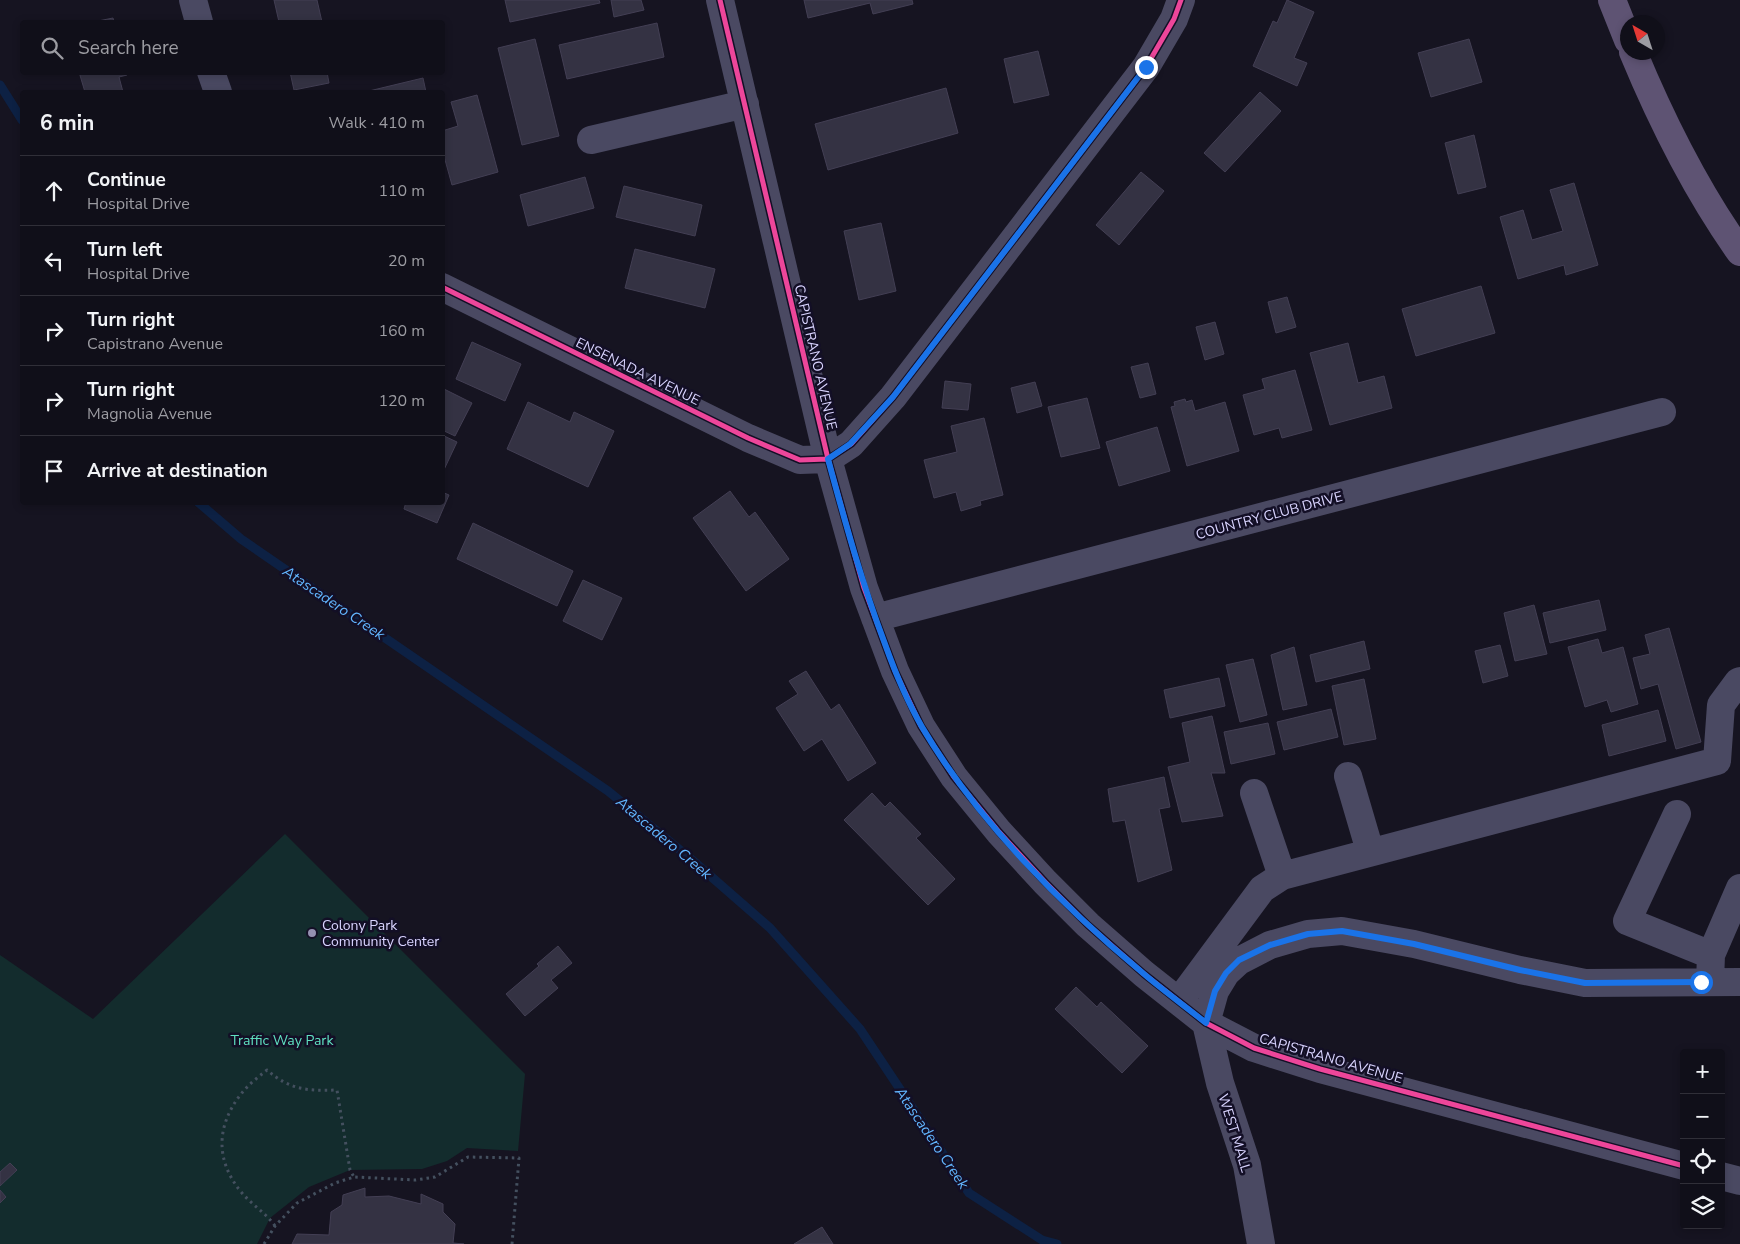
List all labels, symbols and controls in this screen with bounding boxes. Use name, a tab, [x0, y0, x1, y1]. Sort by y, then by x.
north arrow	[1620, 15, 1665, 60]
search box	[20, 20, 445, 75]
icon: search	[38, 34, 66, 62]
text: Search here	[78, 35, 179, 61]
route end	[1135, 56, 1158, 79]
text: 6 min	[40, 109, 94, 137]
text: Walk · 410 m	[329, 112, 425, 134]
text: Continue	[87, 167, 166, 193]
icon: ahead	[40, 177, 68, 205]
text: 110 m	[378, 180, 425, 202]
text: Hospital Drive	[87, 193, 190, 215]
text: Turn left	[87, 237, 162, 263]
icon: left	[40, 247, 68, 275]
text: 20 m	[388, 250, 425, 272]
text: Hospital Drive	[87, 263, 190, 285]
street label: CAPISTRANO AVENUE	[790, 283, 841, 432]
text: Turn right	[87, 307, 174, 333]
icon: right	[40, 317, 68, 345]
text: 160 m	[378, 320, 425, 342]
text: Capistrano Avenue	[87, 333, 223, 355]
street label: ENSENADA AVENUE	[573, 333, 703, 410]
text: Turn right	[87, 377, 174, 403]
icon: right	[40, 387, 68, 415]
text: 120 m	[378, 390, 425, 412]
text: Magnolia Avenue	[87, 403, 212, 425]
icon: arrive	[40, 457, 68, 485]
text: Arrive at destination	[87, 458, 268, 484]
street label: COUNTRY CLUB DRIVE	[1194, 487, 1345, 544]
water label: Atascadero Creek	[278, 561, 389, 645]
water label: Atascadero Creek	[611, 791, 716, 884]
place label: Colony Park Community Center	[322, 916, 439, 951]
marker: Colony Park Community Center	[306, 927, 318, 939]
route start	[1690, 971, 1713, 994]
street label: CAPISTRANO AVENUE	[1257, 1029, 1405, 1088]
park label: Traffic Way Park	[231, 1031, 334, 1050]
map controls	[1680, 1049, 1725, 1229]
button: +	[1680, 1049, 1725, 1094]
water label: Atascadero Creek	[890, 1082, 974, 1193]
street label: WEST MALL	[1214, 1092, 1256, 1175]
button: −	[1680, 1094, 1725, 1139]
button: locate	[1680, 1139, 1725, 1184]
button: layers	[1680, 1184, 1725, 1229]

